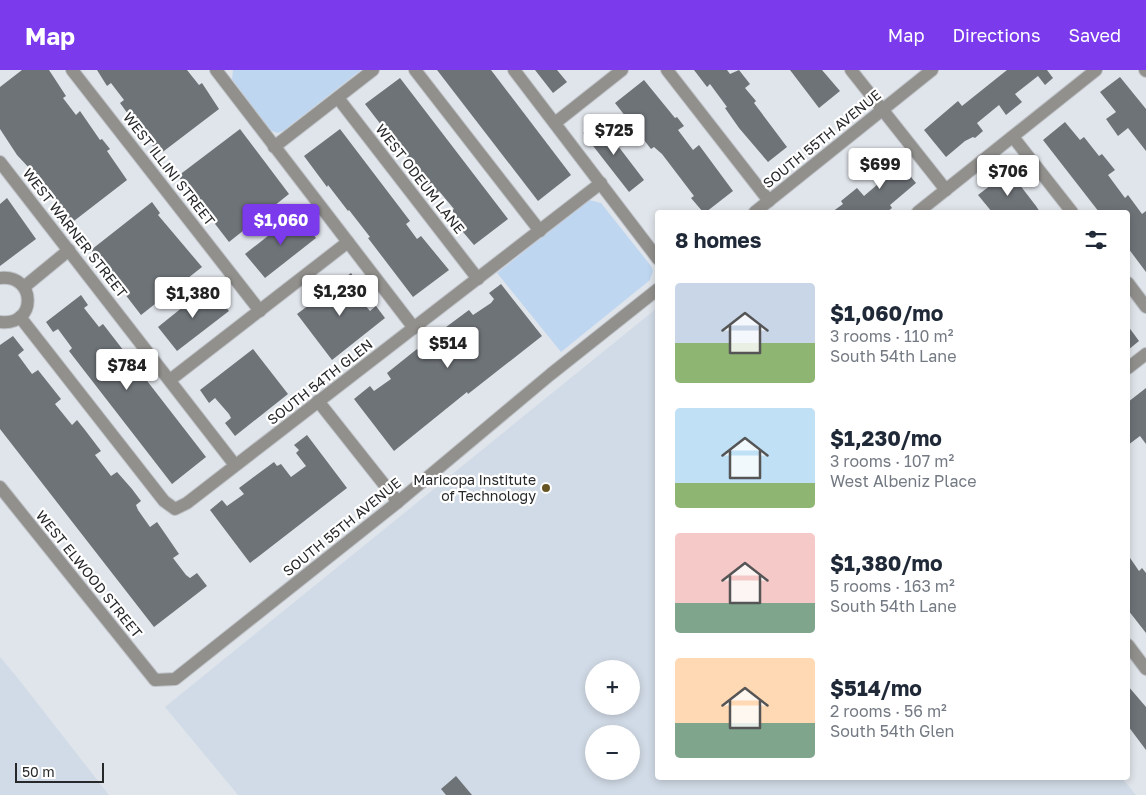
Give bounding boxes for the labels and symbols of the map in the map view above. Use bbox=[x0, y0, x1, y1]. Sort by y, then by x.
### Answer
street label: SOUTH 55TH AVENUE bbox=[759, 86, 884, 191]
street label: WEST ILLINI STREET bbox=[120, 109, 219, 229]
pin: $725 bbox=[584, 114, 644, 156]
street label: WEST ODEUM LANE bbox=[372, 121, 468, 237]
pin: $699 bbox=[850, 148, 910, 190]
pin: $706 bbox=[978, 154, 1038, 197]
street label: WEST WARNER STREET bbox=[20, 165, 131, 301]
pin: $1,060 bbox=[240, 204, 322, 246]
pin: $1,230 bbox=[299, 274, 381, 317]
pin: $1,380 bbox=[152, 276, 234, 319]
pin: $514 bbox=[418, 326, 478, 369]
street label: SOUTH 54TH GLEN bbox=[264, 335, 376, 428]
pin: $784 bbox=[97, 348, 157, 391]
place label: Maricopa Institute of Technology bbox=[413, 471, 536, 504]
street label: SOUTH 55TH AVENUE bbox=[279, 474, 404, 579]
marker: Maricopa Institute of Technology bbox=[540, 482, 552, 494]
street label: WEST ELWOOD STREET bbox=[33, 507, 146, 641]
scale bar bbox=[15, 760, 104, 783]

